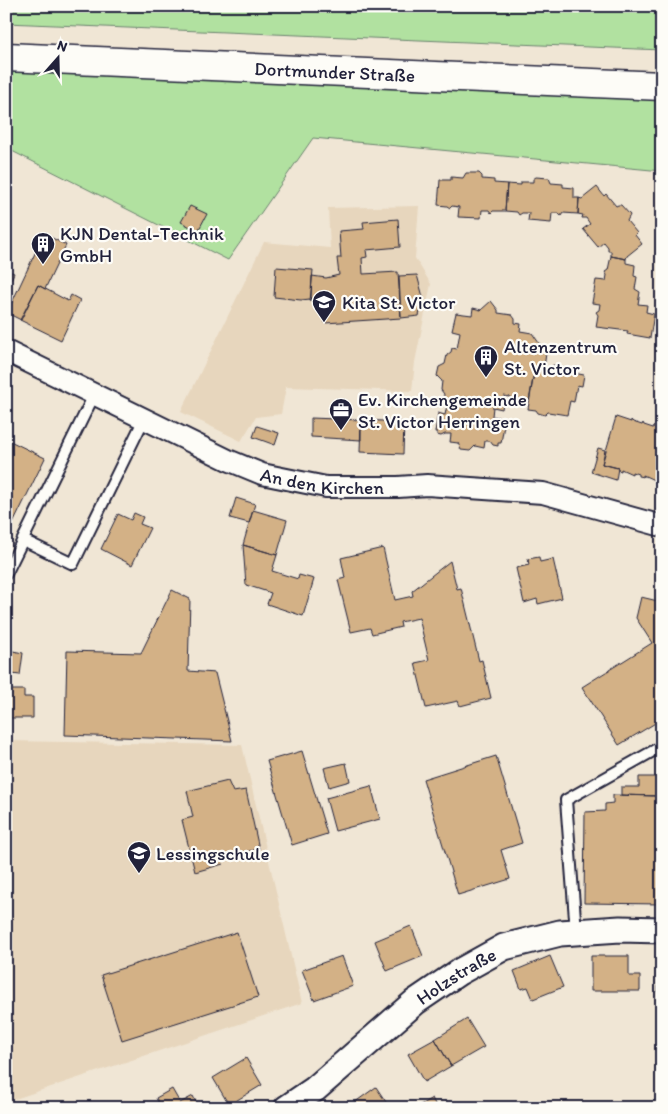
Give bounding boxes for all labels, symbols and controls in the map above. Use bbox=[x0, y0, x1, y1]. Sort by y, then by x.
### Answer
north arrow bbox=[32, 32, 82, 82]
text: N bbox=[55, 37, 70, 56]
street label: Dortmunder Straße bbox=[254, 57, 416, 87]
place label: KJN Dental-Technik GmbH bbox=[60, 222, 224, 267]
building icon: KJN Dental-Technik GmbH bbox=[30, 231, 56, 265]
school or university icon: Kita St. Victor bbox=[311, 289, 337, 323]
place label: Kita St. Victor bbox=[342, 291, 456, 314]
place label: Altenzentrum St. Victor bbox=[504, 335, 618, 380]
building icon: Altenzentrum St. Victor bbox=[473, 344, 499, 378]
place label: Ev. Kirchengemeinde St. Victor Herringen bbox=[358, 388, 527, 433]
office icon: Ev. Kirchengemeinde St. Victor Herringen bbox=[328, 397, 354, 431]
street label: An den Kirchen bbox=[258, 463, 384, 499]
school or university icon: Lessingschule bbox=[126, 840, 152, 874]
place label: Lessingschule bbox=[156, 842, 270, 865]
street label: Holzstraße bbox=[412, 943, 500, 1010]

